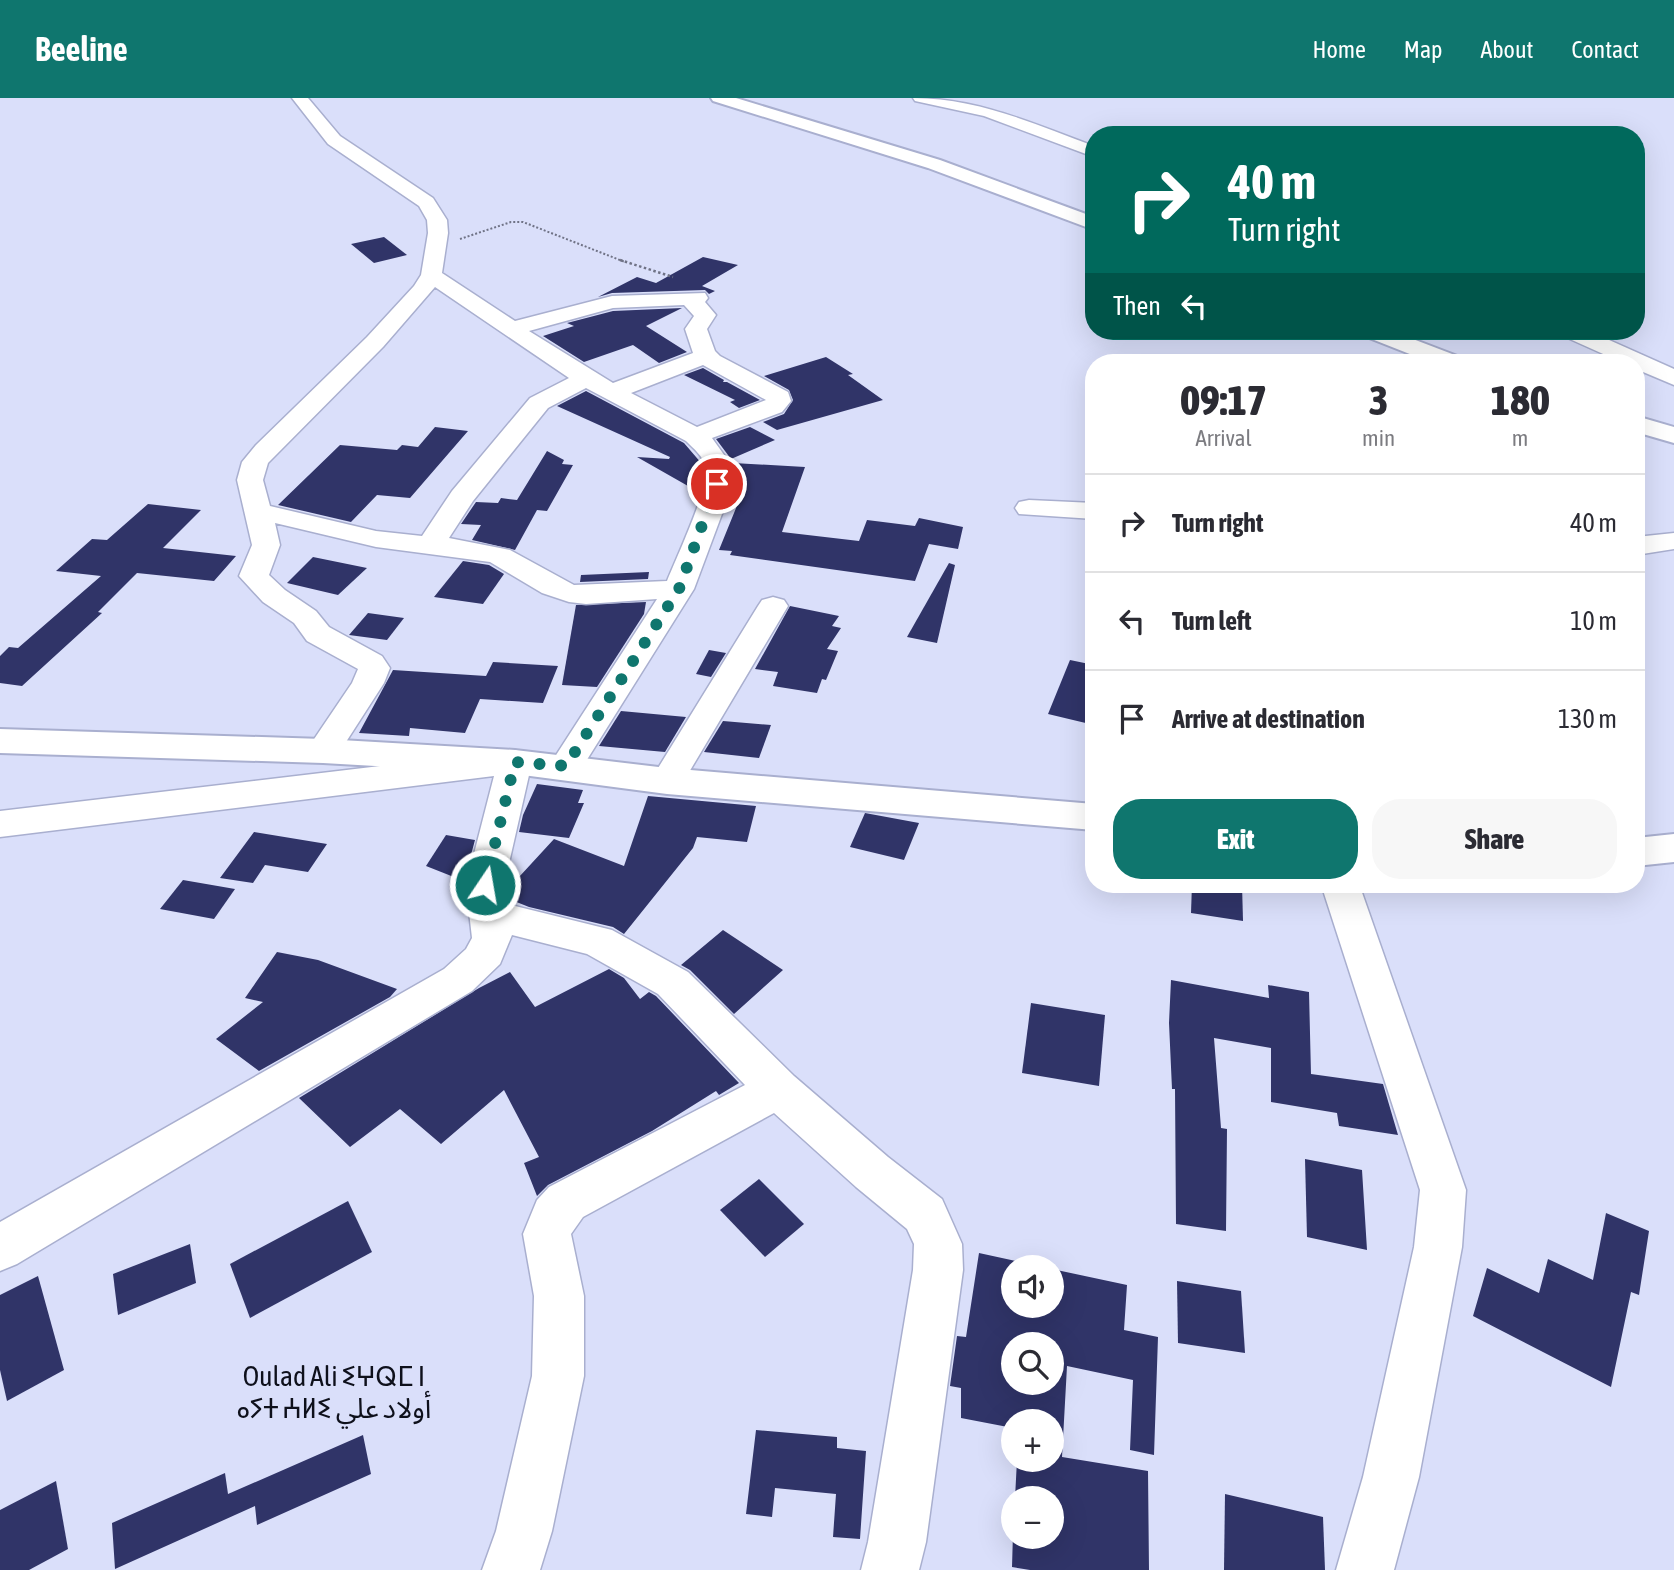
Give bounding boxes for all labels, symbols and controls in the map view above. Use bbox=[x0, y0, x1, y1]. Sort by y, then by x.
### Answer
text: Beeline bbox=[35, 30, 128, 68]
text: Home bbox=[1312, 36, 1366, 63]
text: Map bbox=[1404, 36, 1442, 63]
text: About bbox=[1480, 36, 1533, 63]
text: Contact bbox=[1571, 36, 1639, 63]
text: 40 m bbox=[1228, 153, 1316, 209]
icon: right bbox=[1113, 154, 1204, 245]
text: Turn right bbox=[1228, 211, 1341, 248]
icon: left bbox=[1175, 287, 1213, 325]
text: Then bbox=[1113, 291, 1161, 321]
text: 09:17 bbox=[1180, 376, 1267, 424]
text: 3 bbox=[1369, 376, 1388, 424]
text: 180 bbox=[1490, 376, 1550, 424]
text: Arrival bbox=[1195, 425, 1252, 451]
text: min bbox=[1362, 425, 1395, 451]
text: m bbox=[1512, 425, 1528, 451]
pin bbox=[687, 454, 747, 514]
icon: arrive bbox=[698, 465, 736, 503]
icon: right bbox=[1113, 504, 1151, 542]
text: Turn right bbox=[1172, 508, 1263, 538]
text: 40 m bbox=[1570, 508, 1617, 538]
icon: left bbox=[1113, 602, 1151, 640]
text: Turn left bbox=[1172, 606, 1252, 636]
text: 10 m bbox=[1570, 606, 1617, 636]
icon: arrive bbox=[1113, 700, 1151, 738]
text: Arrive at destination bbox=[1172, 704, 1365, 734]
text: 130 m bbox=[1558, 704, 1617, 734]
button: Exit bbox=[1113, 799, 1358, 879]
button: Share bbox=[1372, 799, 1617, 879]
position arrow bbox=[448, 848, 522, 922]
map controls bbox=[1001, 1255, 1064, 1549]
button: sound bbox=[1001, 1255, 1064, 1318]
button: search bbox=[1001, 1332, 1064, 1395]
district label: Oulad Ali ⵉⵖⵕⵎ ⵏ ⴰⵢⵜ ⵄⵍⵉ أولاد علي bbox=[237, 1360, 431, 1429]
button: + bbox=[1001, 1409, 1064, 1472]
button: − bbox=[1001, 1486, 1064, 1549]

